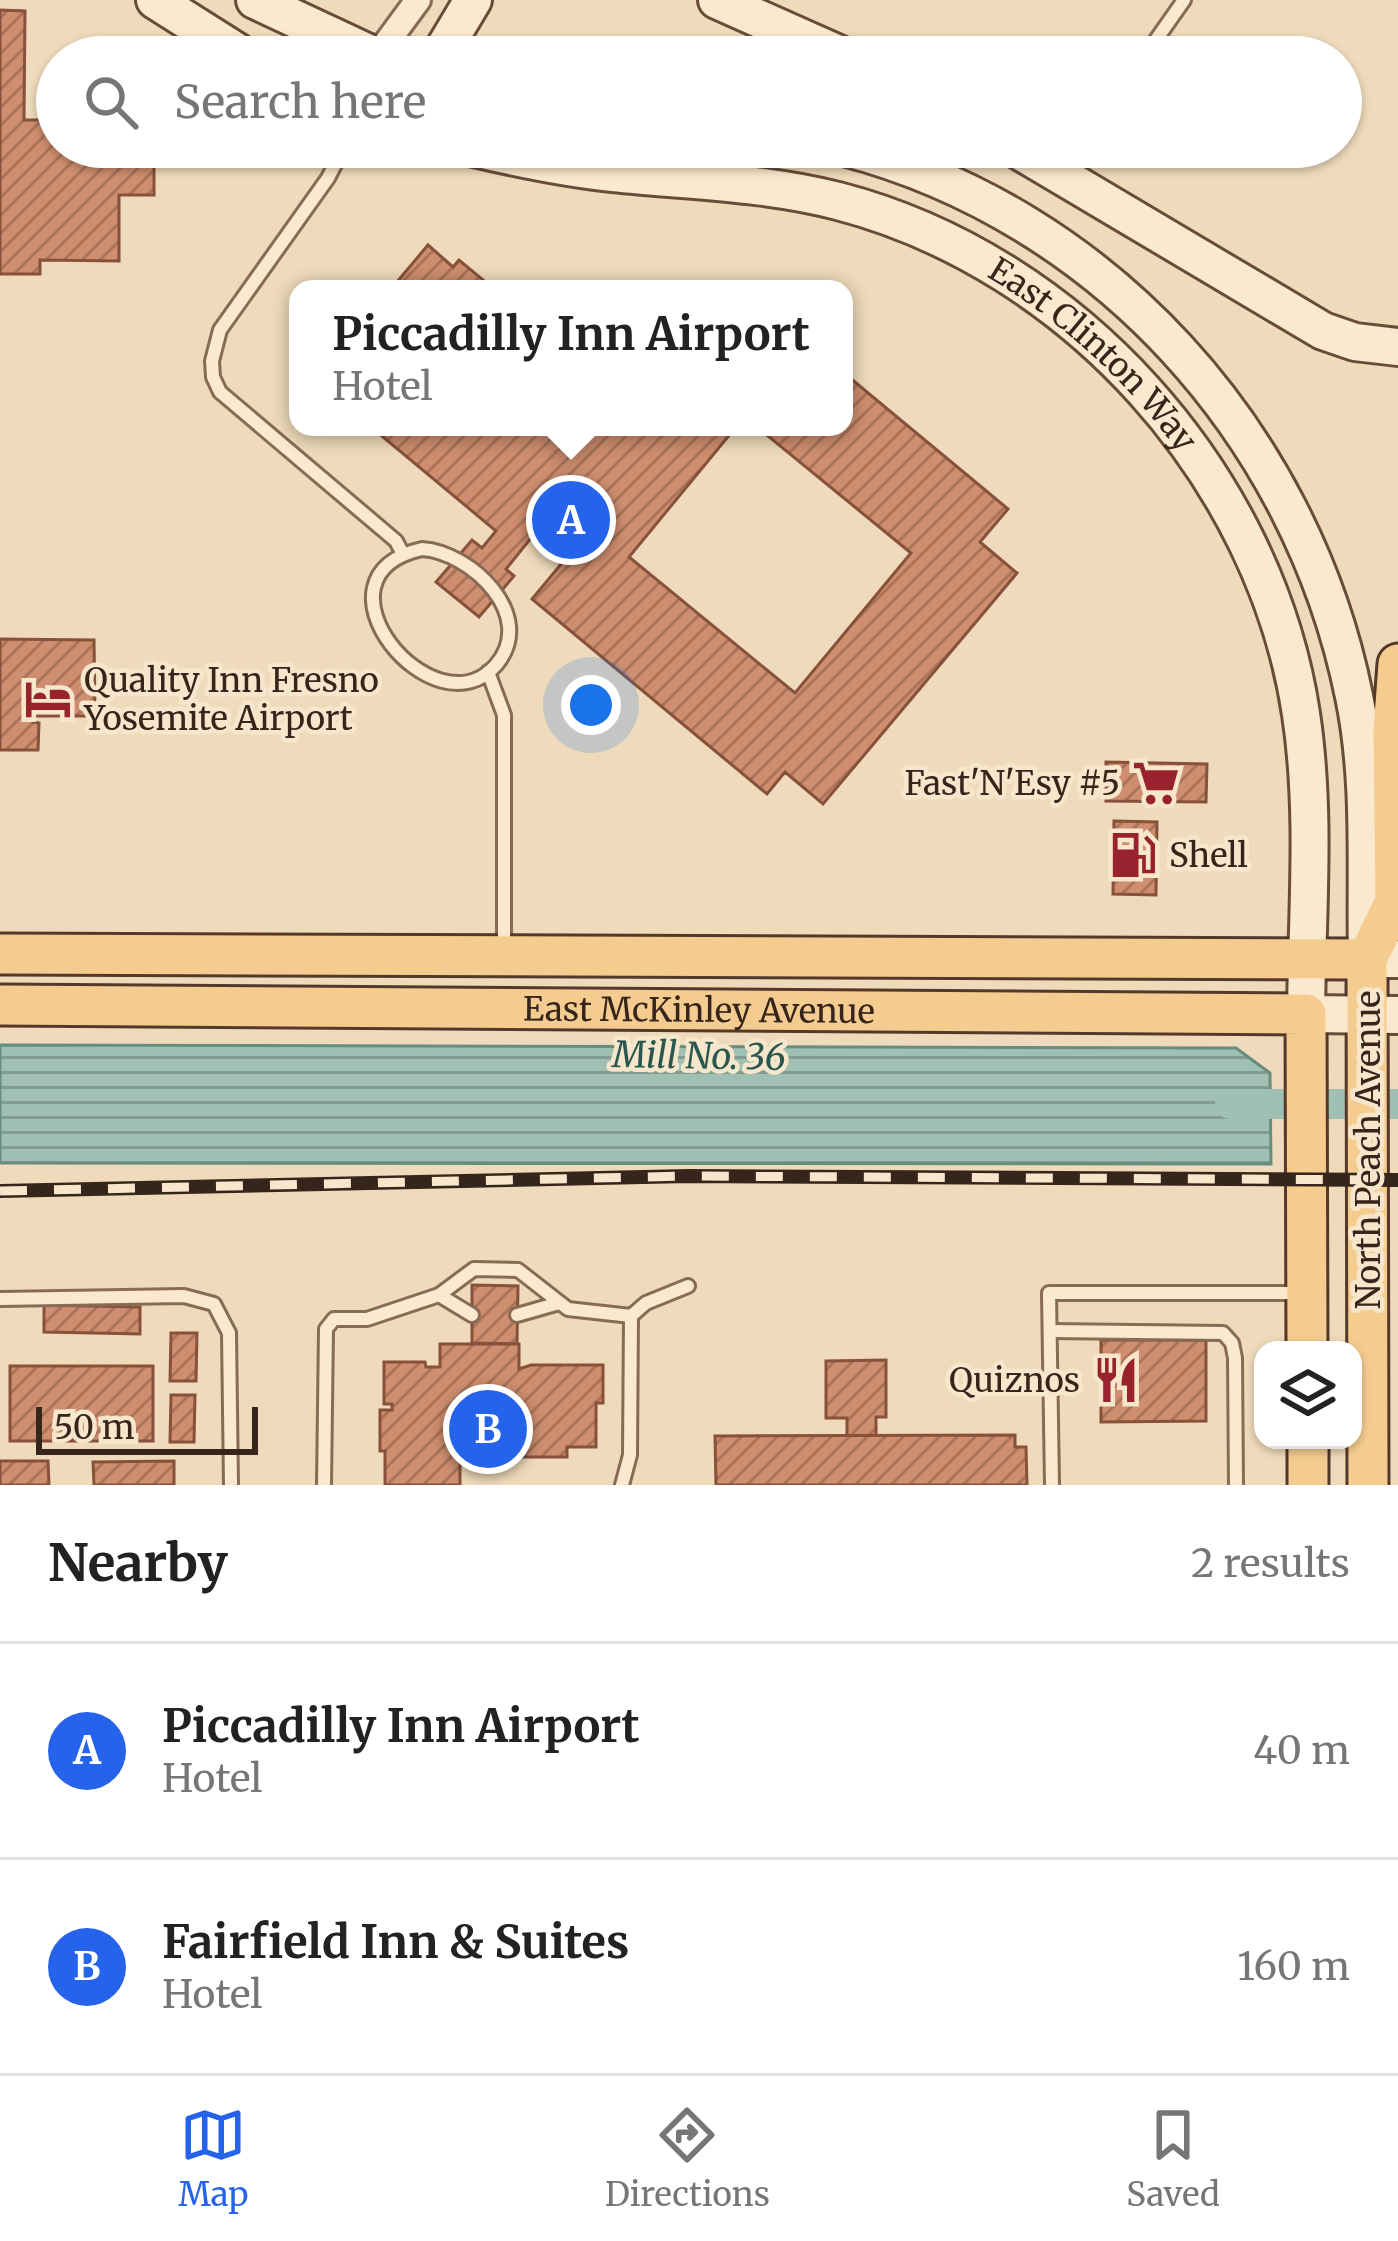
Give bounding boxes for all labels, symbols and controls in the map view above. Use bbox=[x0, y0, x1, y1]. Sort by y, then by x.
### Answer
search box bbox=[36, 36, 1362, 168]
icon: search bbox=[78, 69, 144, 135]
text: Search here bbox=[174, 74, 426, 130]
street label: East Clinton Way bbox=[981, 248, 1206, 460]
popup bbox=[289, 280, 853, 436]
text: Piccadilly Inn Airport bbox=[332, 306, 810, 362]
text: Hotel bbox=[332, 362, 433, 411]
pin: A bbox=[532, 475, 610, 565]
place label: Quality Inn Fresno Yosemite Airport bbox=[83, 660, 379, 739]
hotel icon: Quality Inn Fresno Yosemite Airport bbox=[23, 674, 73, 724]
your location bbox=[561, 675, 621, 735]
supermarket icon: Fast'N'Esy #5 bbox=[1131, 758, 1181, 808]
place label: Fast'N'Esy #5 bbox=[904, 763, 1120, 804]
fuel station icon: Shell bbox=[1108, 830, 1158, 880]
place label: Shell bbox=[1169, 835, 1248, 876]
street label: East McKinley Avenue bbox=[523, 988, 875, 1032]
street label: North Peach Avenue bbox=[1348, 991, 1389, 1309]
water label: Mill No. 36 bbox=[610, 1032, 786, 1080]
map controls bbox=[1254, 1341, 1362, 1449]
button: layers bbox=[1254, 1341, 1362, 1449]
restaurant icon: Quiznos bbox=[1091, 1355, 1141, 1405]
place label: Quiznos bbox=[949, 1360, 1080, 1401]
pin: B bbox=[449, 1384, 527, 1474]
scale bar bbox=[36, 1401, 258, 1454]
text: 50 m bbox=[54, 1407, 135, 1448]
text: Nearby bbox=[48, 1531, 228, 1595]
text: 2 results bbox=[1191, 1539, 1350, 1588]
text: Piccadilly Inn Airport bbox=[162, 1698, 640, 1754]
text: A bbox=[73, 1726, 101, 1775]
text: 40 m bbox=[1253, 1726, 1350, 1775]
text: Hotel bbox=[162, 1754, 262, 1803]
text: Fairfield Inn & Suites bbox=[162, 1914, 629, 1970]
text: B bbox=[73, 1942, 101, 1991]
text: 160 m bbox=[1237, 1942, 1350, 1991]
text: Hotel bbox=[162, 1970, 262, 2019]
tab: Map bbox=[178, 2102, 249, 2215]
tab: Directions bbox=[605, 2102, 770, 2215]
tab: Saved bbox=[1126, 2102, 1220, 2215]

